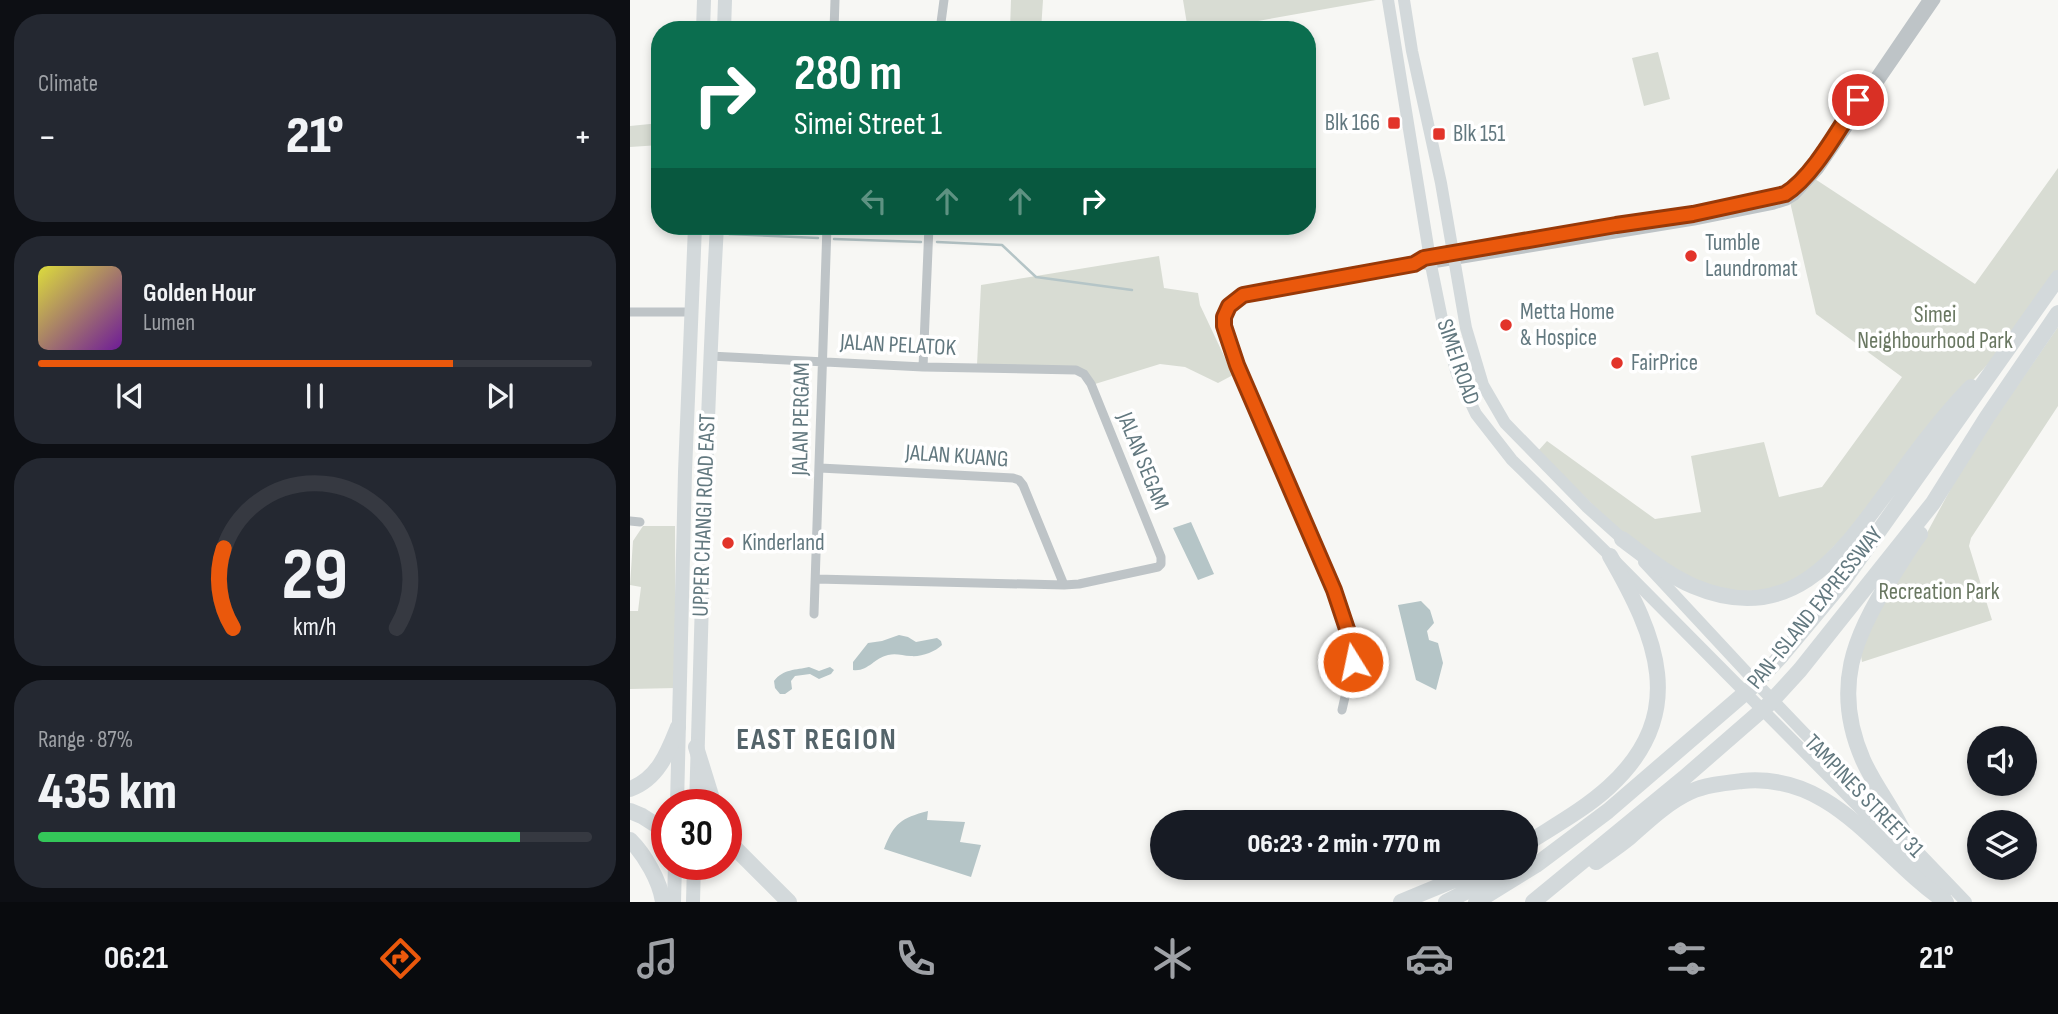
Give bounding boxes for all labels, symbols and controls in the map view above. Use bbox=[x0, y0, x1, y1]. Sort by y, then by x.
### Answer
text: 280 m bbox=[794, 45, 902, 104]
icon: right bbox=[679, 49, 770, 140]
text: Climate bbox=[38, 70, 98, 98]
pin bbox=[1828, 70, 1888, 130]
icon: arrive bbox=[1839, 81, 1877, 119]
text: 21° bbox=[286, 105, 344, 168]
text: Simei Street 1 bbox=[794, 105, 942, 144]
place label: Blk 166 bbox=[1325, 109, 1380, 137]
text: − bbox=[38, 115, 57, 160]
text: + bbox=[573, 115, 592, 160]
marker: Blk 166 bbox=[1386, 115, 1402, 131]
place label: Blk 151 bbox=[1453, 120, 1505, 148]
marker: Blk 151 bbox=[1431, 126, 1447, 142]
icon: left bbox=[855, 182, 893, 220]
icon: ahead bbox=[928, 182, 966, 220]
icon: ahead bbox=[1001, 182, 1039, 220]
icon: right bbox=[1074, 182, 1112, 220]
place label: Tumble Laundromat bbox=[1705, 229, 1798, 283]
marker: Tumble Laundromat bbox=[1683, 248, 1699, 264]
text: Golden Hour bbox=[143, 278, 256, 309]
place label: Metta Home & Hospice bbox=[1520, 298, 1614, 352]
park label: Simei Neighbourhood Park bbox=[1857, 301, 2013, 355]
text: Lumen bbox=[143, 309, 195, 337]
street label: SIMEI ROAD bbox=[1430, 315, 1486, 409]
marker: Metta Home & Hospice bbox=[1498, 317, 1514, 333]
street label: JALAN PELATOK bbox=[838, 328, 957, 362]
place label: FairPrice bbox=[1631, 349, 1698, 377]
marker: FairPrice bbox=[1609, 355, 1625, 371]
street label: JALAN PERGAM bbox=[786, 362, 816, 477]
icon: previous bbox=[111, 377, 149, 415]
icon: pause bbox=[296, 377, 334, 415]
icon: next bbox=[481, 377, 519, 415]
street label: JALAN SEGAM bbox=[1110, 407, 1175, 514]
street label: UPPER CHANGI ROAD EAST bbox=[686, 413, 722, 617]
street label: JALAN KUANG bbox=[904, 438, 1009, 474]
street label: PAN-ISLAND EXPRESSWAY bbox=[1741, 521, 1889, 695]
place label: Kinderland bbox=[742, 529, 825, 557]
text: 29 bbox=[282, 532, 348, 620]
marker: Kinderland bbox=[720, 535, 736, 551]
park label: Recreation Park bbox=[1879, 578, 2000, 606]
text: km/h bbox=[293, 612, 337, 643]
position arrow bbox=[1316, 625, 1390, 699]
district label: EAST REGION bbox=[736, 722, 898, 758]
text: Range · 87% bbox=[38, 726, 133, 754]
map controls bbox=[1967, 726, 2037, 880]
button: sound bbox=[1967, 726, 2037, 796]
street label: TAMPINES STREET 31 bbox=[1798, 729, 1930, 863]
text: 435 km bbox=[38, 761, 177, 824]
speed limit sign: 30 bbox=[651, 789, 742, 880]
button: layers bbox=[1967, 810, 2037, 880]
text: 06:23 · 2 min · 770 m bbox=[1248, 829, 1440, 860]
icon: directions bbox=[376, 934, 425, 983]
icon: music bbox=[633, 934, 682, 983]
icon: phone bbox=[891, 934, 940, 983]
icon: climate bbox=[1148, 934, 1197, 983]
icon: car bbox=[1405, 934, 1454, 983]
icon: filters bbox=[1662, 934, 1711, 983]
text: 06:21 bbox=[104, 939, 168, 978]
text: 21° bbox=[1919, 939, 1954, 978]

